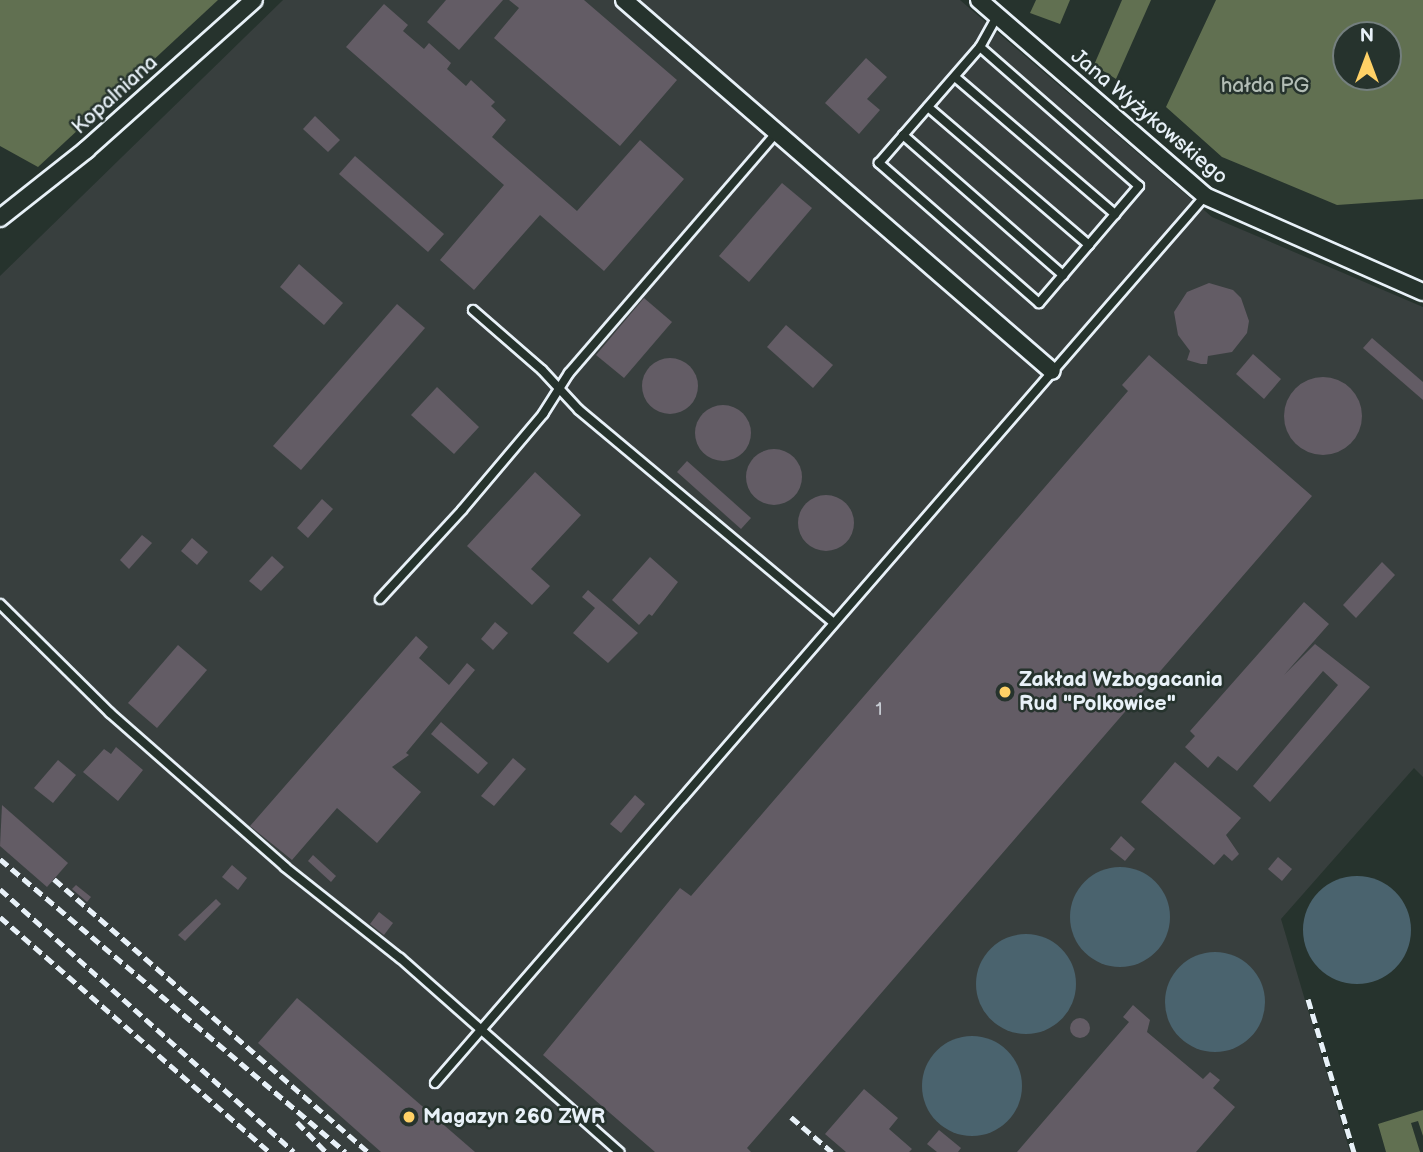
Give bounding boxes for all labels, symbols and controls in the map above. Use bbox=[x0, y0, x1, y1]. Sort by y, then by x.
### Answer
north arrow bbox=[1332, 21, 1402, 91]
text: N bbox=[1360, 25, 1374, 48]
street label: Jana Wyżykowskiego bbox=[1065, 44, 1233, 190]
street label: Kopalniana bbox=[67, 50, 163, 140]
park label: hałda PG bbox=[1221, 73, 1309, 99]
place label: Zakład Wzbogacania Rud "Polkowice" bbox=[1019, 667, 1223, 717]
marker: Zakład Wzbogacania Rud "Polkowice" bbox=[997, 684, 1013, 700]
house number: 1 bbox=[876, 699, 882, 721]
place label: Magazyn 260 ZWR bbox=[423, 1104, 605, 1130]
marker: Magazyn 260 ZWR bbox=[401, 1109, 417, 1125]

